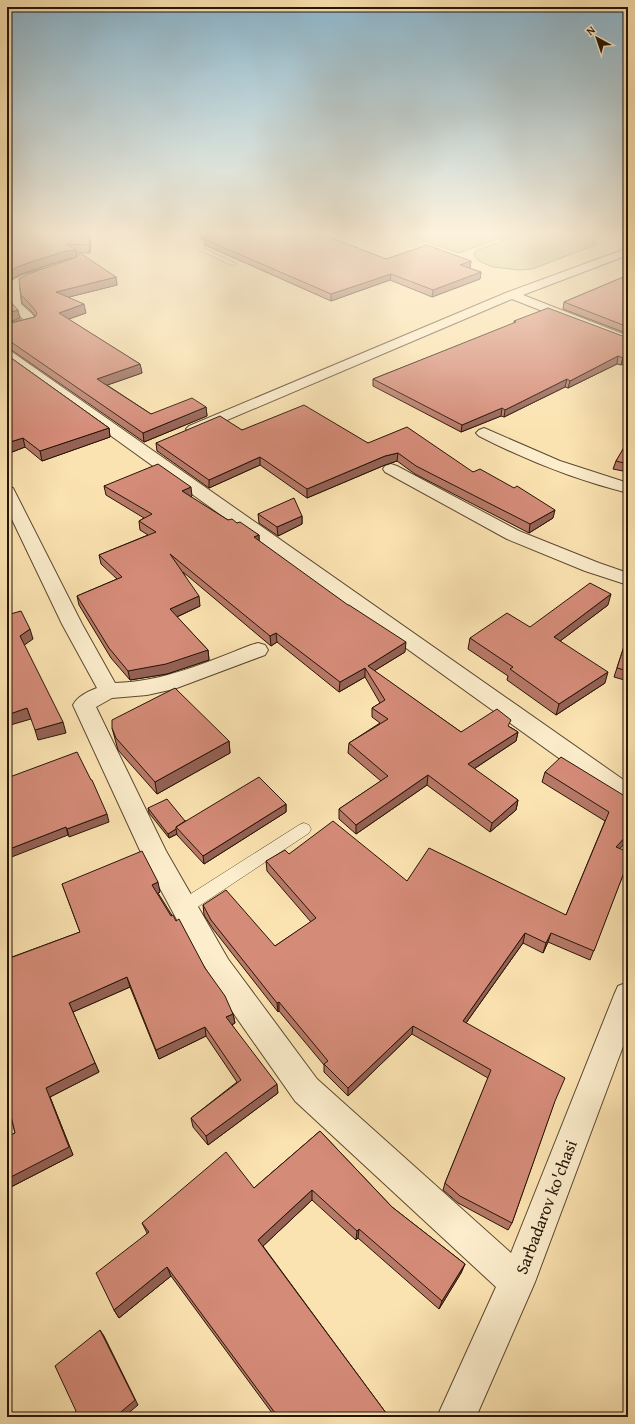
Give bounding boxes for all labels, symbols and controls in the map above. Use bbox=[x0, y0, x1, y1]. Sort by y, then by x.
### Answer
north arrow bbox=[577, 18, 617, 58]
text: N bbox=[583, 21, 599, 39]
street label: Sarbadarov ko'chasi bbox=[508, 1136, 583, 1278]

